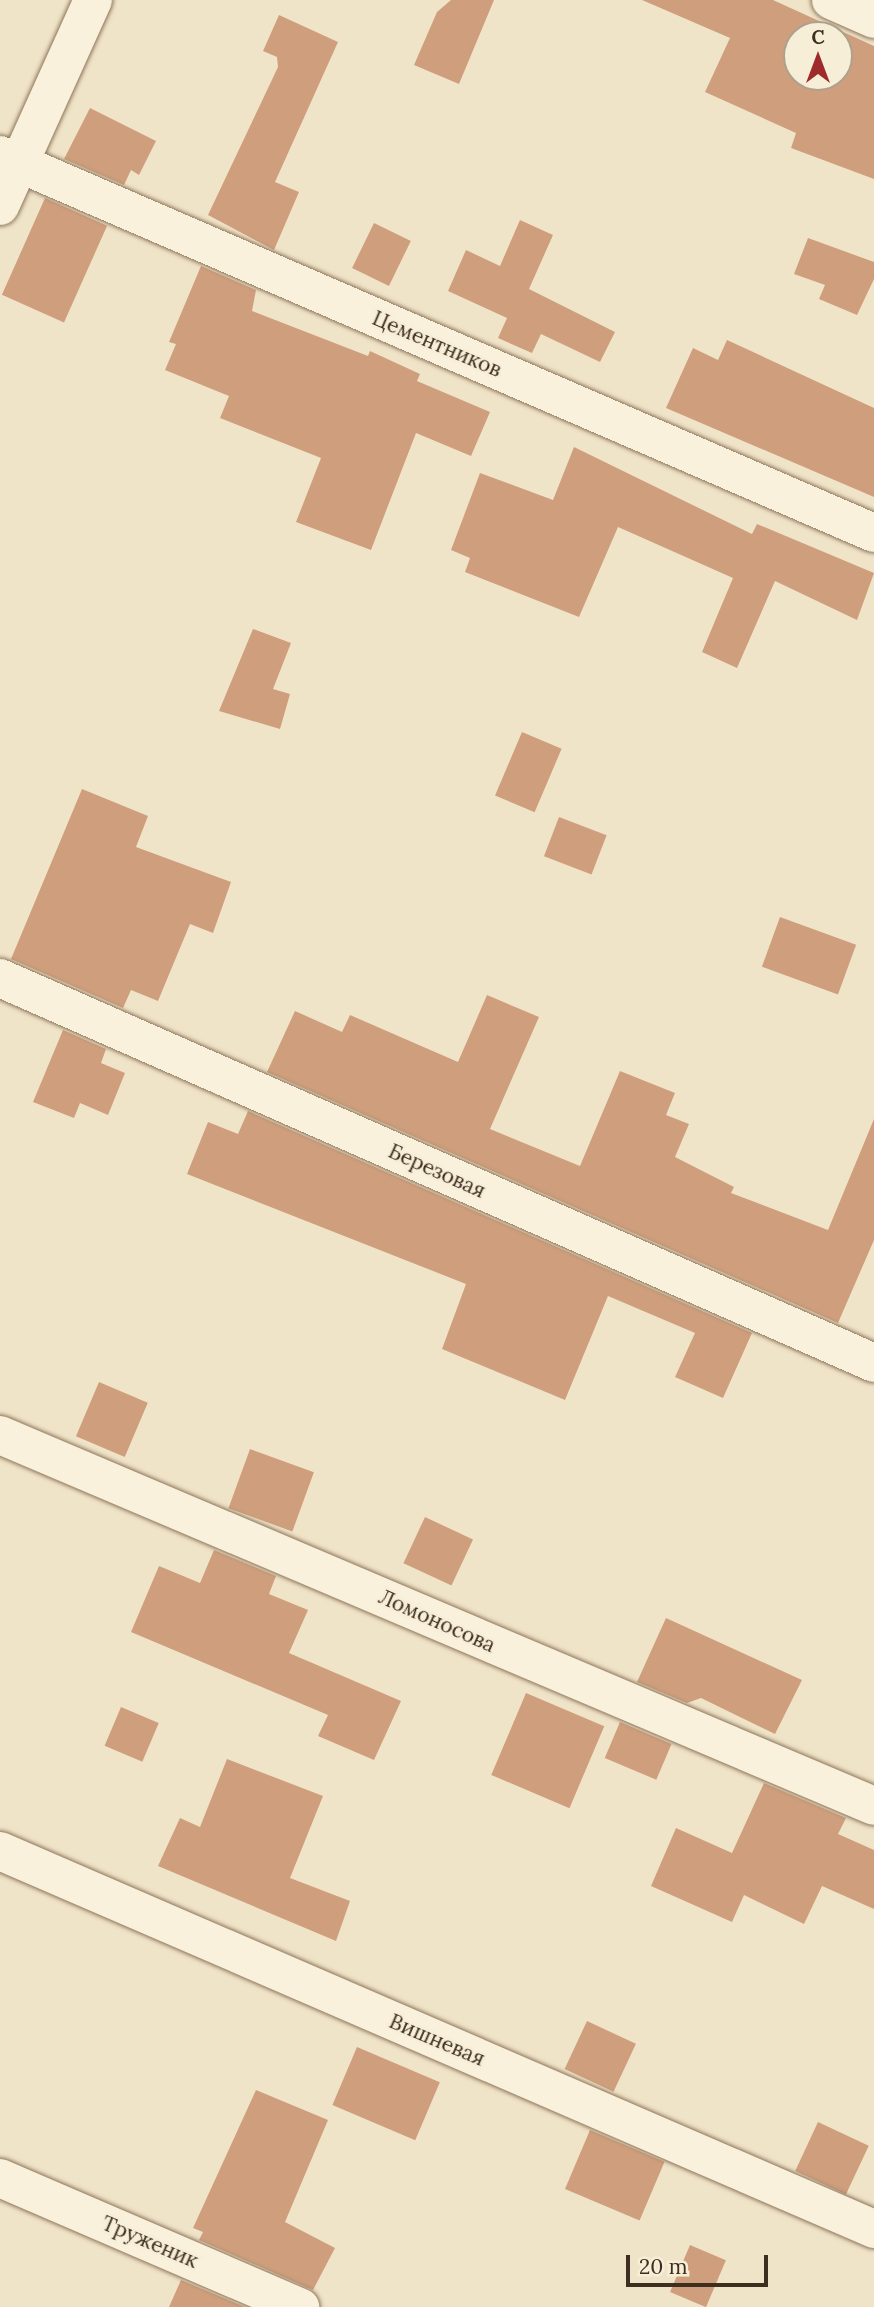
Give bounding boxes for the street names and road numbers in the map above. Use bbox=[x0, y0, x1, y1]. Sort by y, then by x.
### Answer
street label: Цементников bbox=[369, 305, 505, 383]
street label: Березовая bbox=[385, 1138, 489, 1204]
street label: Ломоносова bbox=[375, 1584, 499, 1658]
street label: Вишневая bbox=[385, 2009, 489, 2071]
street label: Труженик bbox=[98, 2210, 202, 2274]

